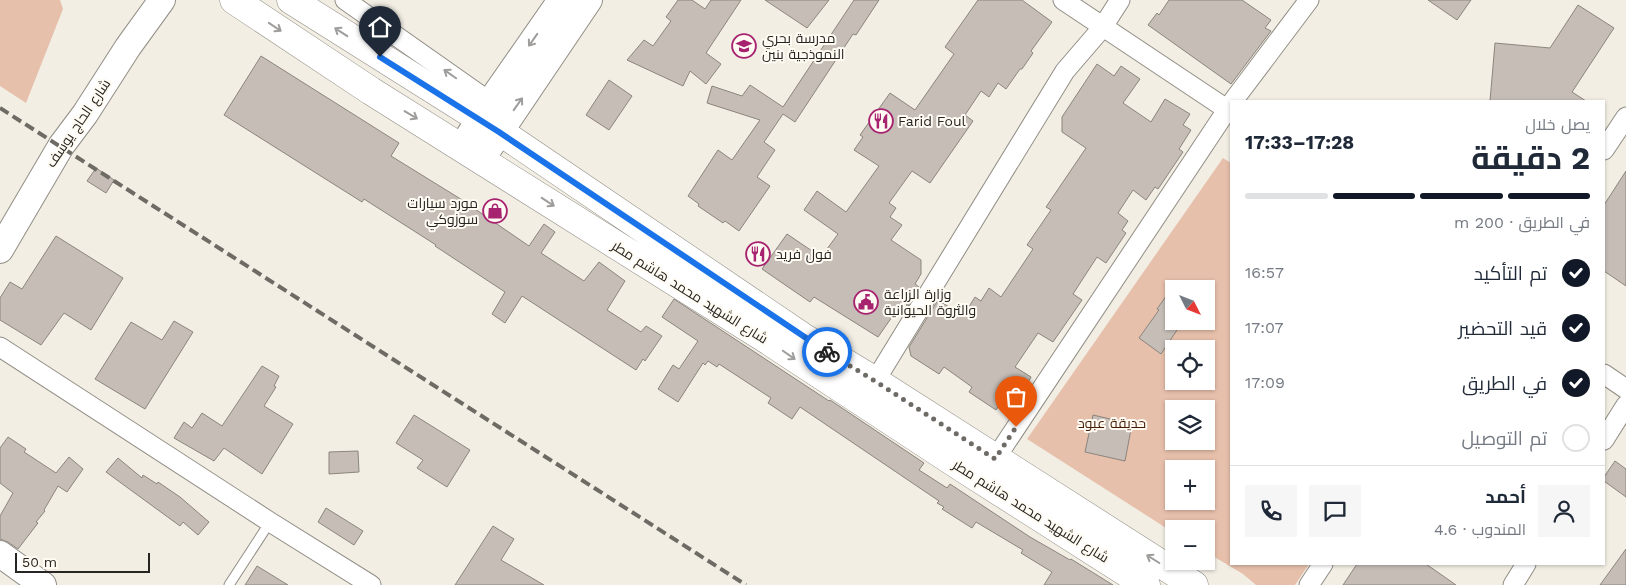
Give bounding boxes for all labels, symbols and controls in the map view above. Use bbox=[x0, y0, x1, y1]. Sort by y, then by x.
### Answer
pin bbox=[359, 6, 401, 57]
icon: home bbox=[366, 13, 394, 41]
one-way arrow bbox=[267, 22, 281, 32]
one-way arrow bbox=[334, 27, 348, 37]
place label: مدرسة بحري النموذجية بنين bbox=[762, 30, 845, 62]
one-way arrow bbox=[528, 33, 538, 47]
school or university icon: مدرسة بحري النموذجية بنين bbox=[731, 33, 757, 59]
one-way arrow bbox=[444, 69, 458, 79]
street label: شارع الحاج يوسف bbox=[43, 76, 114, 171]
one-way arrow bbox=[512, 97, 523, 111]
restaurant icon: Farid Foul bbox=[868, 108, 894, 134]
one-way arrow bbox=[403, 111, 417, 121]
place label: Farid Foul bbox=[898, 113, 967, 129]
text: يصل خلال bbox=[1525, 115, 1590, 134]
text: 17:28–17:33 bbox=[1245, 131, 1354, 154]
text: 2 دقيقة bbox=[1471, 139, 1590, 177]
place label: مورد سيارات سوزوكي bbox=[407, 195, 478, 231]
one-way arrow bbox=[541, 197, 555, 208]
shop icon: مورد سيارات سوزوكي bbox=[482, 198, 508, 224]
text: في الطريق · 200 m bbox=[1454, 213, 1590, 232]
street label: شارع الشهيد محمد هاشم مطر bbox=[607, 237, 771, 348]
restaurant icon: فول فريد bbox=[745, 241, 771, 267]
place label: فول فريد bbox=[776, 246, 832, 263]
icon: check bbox=[1562, 259, 1590, 287]
text: تم التأكيد bbox=[1474, 262, 1547, 285]
text: 16:57 bbox=[1245, 263, 1284, 282]
north arrow bbox=[1165, 280, 1215, 330]
map controls bbox=[1165, 280, 1215, 570]
place label: وزارة الزراعة والثروة الحيوانية bbox=[884, 286, 976, 318]
public building icon: وزارة الزراعة والثروة الحيوانية bbox=[853, 289, 879, 315]
icon: check bbox=[1562, 314, 1590, 342]
text: قيد التحضير bbox=[1458, 317, 1547, 340]
text: 17:07 bbox=[1245, 318, 1284, 337]
courier bbox=[802, 327, 852, 377]
icon: bike bbox=[813, 338, 841, 366]
button: locate bbox=[1165, 340, 1215, 390]
one-way arrow bbox=[781, 350, 795, 360]
icon: check bbox=[1562, 369, 1590, 397]
text: في الطريق bbox=[1462, 372, 1547, 395]
text: 17:09 bbox=[1245, 373, 1285, 392]
pin bbox=[995, 376, 1037, 427]
icon: bag bbox=[1002, 383, 1030, 411]
button: layers bbox=[1165, 400, 1215, 450]
park label: حديقة عبود bbox=[1078, 415, 1146, 431]
text: تم التوصيل bbox=[1462, 427, 1547, 450]
street label: شارع الشهيد محمد هاشم مطر bbox=[948, 456, 1112, 567]
button: + bbox=[1165, 460, 1215, 510]
button: phone bbox=[1245, 485, 1297, 537]
button: chat bbox=[1309, 485, 1361, 537]
text: أحمد bbox=[1485, 485, 1526, 508]
button: person bbox=[1538, 485, 1590, 537]
button: − bbox=[1165, 520, 1215, 570]
text: المندوب · 4.6 bbox=[1434, 520, 1526, 539]
scale bar bbox=[15, 550, 150, 573]
text: 50 m bbox=[22, 554, 57, 570]
one-way arrow bbox=[1146, 554, 1160, 564]

